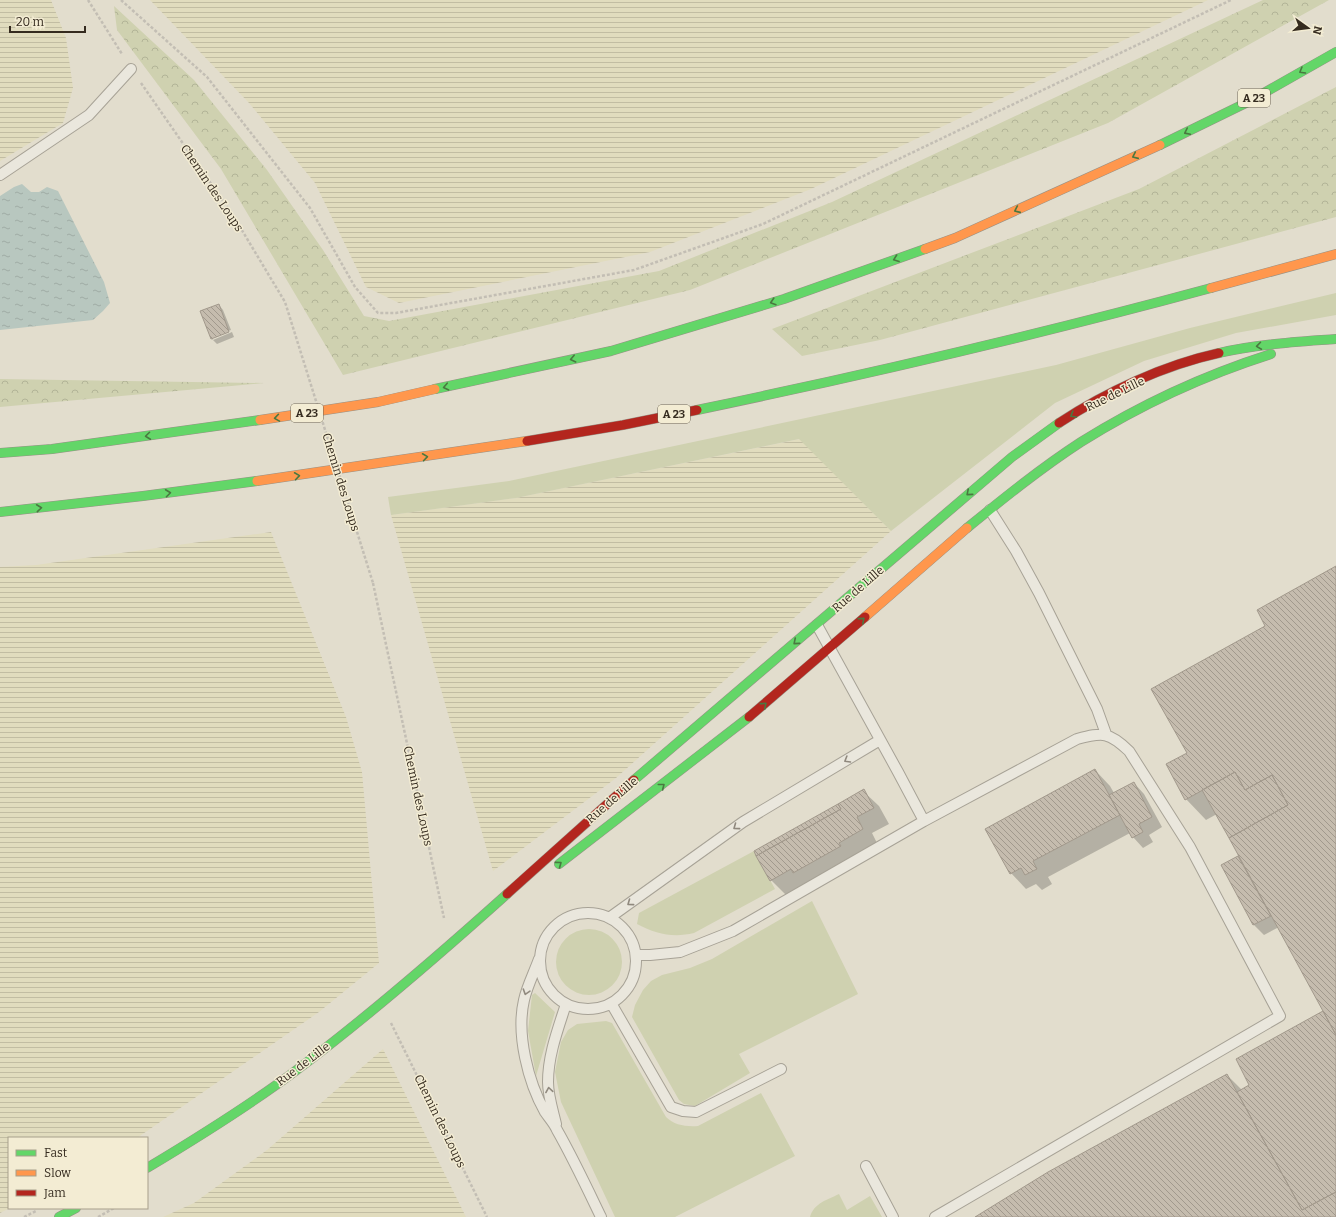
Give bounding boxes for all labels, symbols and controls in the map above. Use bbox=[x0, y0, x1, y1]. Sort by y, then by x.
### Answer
scale bar bbox=[10, 8, 85, 34]
north arrow bbox=[1288, 8, 1328, 48]
text: 20 m bbox=[16, 15, 45, 29]
text: N bbox=[1310, 25, 1325, 36]
one-way arrow bbox=[1299, 67, 1306, 74]
road number: A 23 bbox=[1238, 89, 1270, 107]
one-way arrow bbox=[1184, 127, 1191, 135]
street label: Chemin des Loups bbox=[178, 142, 246, 234]
one-way arrow bbox=[1132, 151, 1139, 159]
one-way arrow bbox=[1013, 205, 1021, 213]
one-way arrow bbox=[893, 254, 900, 262]
one-way arrow bbox=[770, 297, 777, 306]
one-way arrow bbox=[1256, 341, 1262, 350]
one-way arrow bbox=[570, 355, 576, 363]
street label: Rue de Lille bbox=[1083, 374, 1147, 414]
one-way arrow bbox=[443, 383, 449, 391]
road number: A 23 bbox=[291, 404, 323, 422]
road number: A 23 bbox=[658, 405, 690, 423]
one-way arrow bbox=[1070, 410, 1077, 418]
one-way arrow bbox=[274, 413, 280, 422]
one-way arrow bbox=[145, 431, 151, 440]
street label: Chemin des Loups bbox=[319, 431, 363, 533]
one-way arrow bbox=[422, 453, 428, 462]
one-way arrow bbox=[294, 472, 300, 481]
one-way arrow bbox=[165, 489, 171, 498]
one-way arrow bbox=[966, 489, 974, 496]
one-way arrow bbox=[36, 503, 42, 512]
street label: Rue de Lille bbox=[829, 563, 887, 615]
one-way arrow bbox=[858, 618, 865, 625]
one-way arrow bbox=[794, 637, 801, 644]
one-way arrow bbox=[759, 703, 767, 710]
street label: Chemin des Loups bbox=[401, 745, 436, 848]
one-way arrow bbox=[844, 755, 851, 762]
street label: Rue de Lille bbox=[583, 774, 641, 826]
one-way arrow bbox=[657, 783, 664, 790]
one-way arrow bbox=[733, 823, 740, 830]
one-way arrow bbox=[554, 862, 561, 869]
one-way arrow bbox=[628, 898, 635, 905]
one-way arrow bbox=[523, 989, 531, 996]
street label: Rue de Lille bbox=[273, 1039, 333, 1089]
street label: Chemin des Loups bbox=[411, 1072, 469, 1170]
one-way arrow bbox=[546, 1087, 554, 1093]
legend bbox=[8, 1137, 148, 1209]
text: Fast bbox=[44, 1146, 68, 1160]
text: Slow bbox=[44, 1166, 71, 1180]
text: Jam bbox=[43, 1186, 66, 1200]

